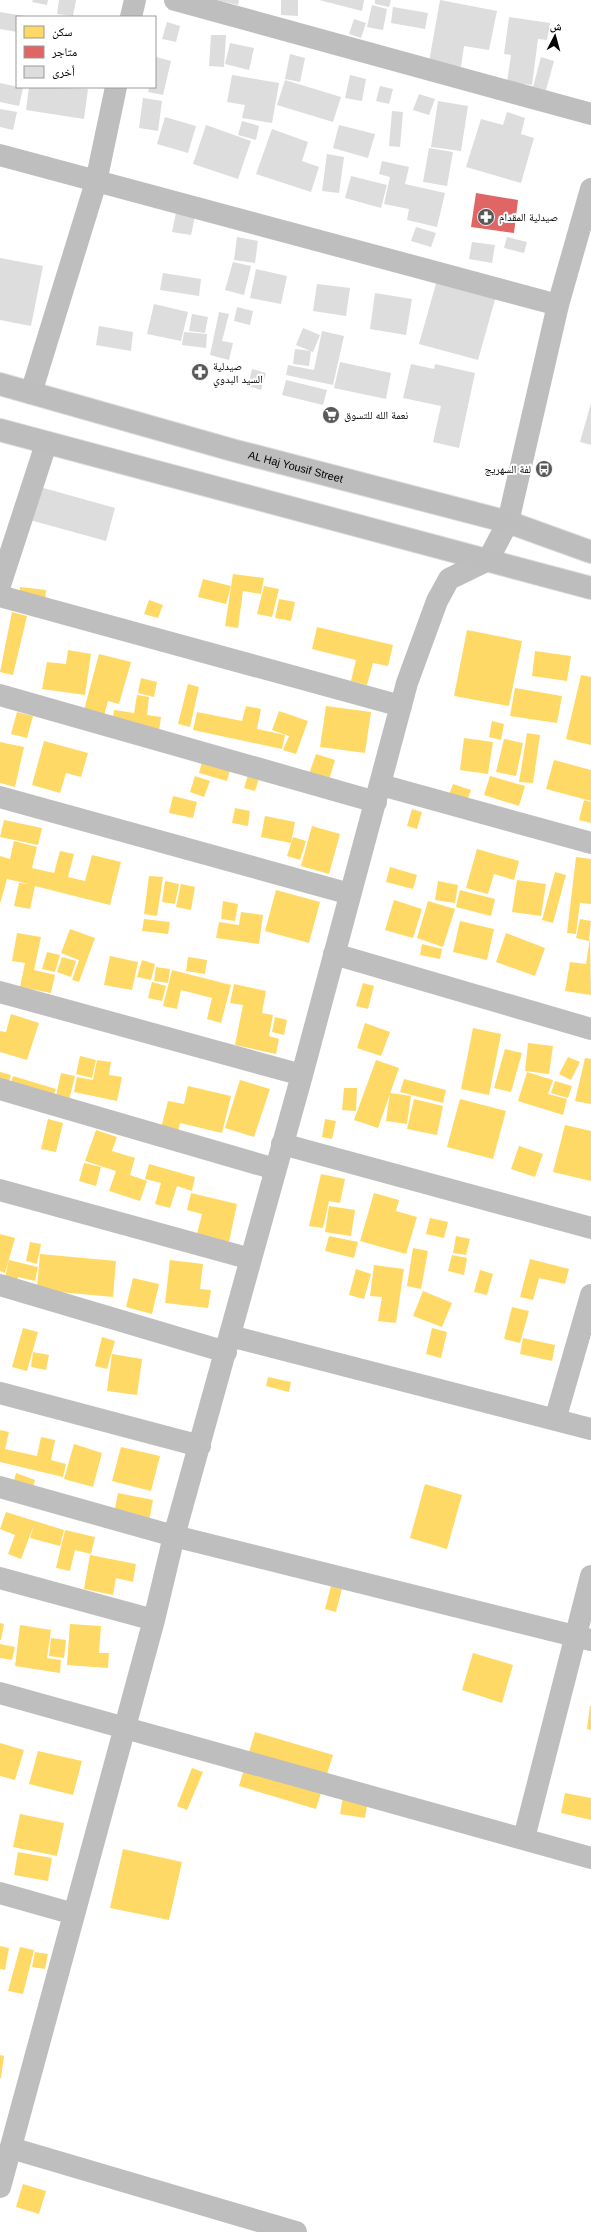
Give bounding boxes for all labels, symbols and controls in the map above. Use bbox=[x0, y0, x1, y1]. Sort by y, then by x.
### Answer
legend bbox=[16, 16, 156, 88]
north arrow bbox=[535, 16, 575, 56]
text: ش bbox=[549, 19, 563, 35]
text: سكن bbox=[52, 25, 73, 39]
text: متاجر bbox=[51, 45, 77, 59]
text: أخرى bbox=[52, 65, 75, 79]
pharmacy icon: صيدلية المقدام bbox=[476, 207, 496, 227]
place label: صيدلية المقدام bbox=[499, 211, 558, 224]
place label: صيدلية السيد البدوي bbox=[213, 360, 263, 388]
pharmacy icon: صيدلية السيد البدوي bbox=[190, 362, 210, 382]
supermarket icon: نعمة الله للتسوق bbox=[321, 405, 341, 425]
place label: نعمة الله للتسوق bbox=[344, 409, 408, 422]
street label: AL Haj Yousif Street bbox=[247, 448, 344, 485]
bus stop icon: لفة السهريج bbox=[534, 459, 554, 479]
place label: لفة السهريج bbox=[484, 463, 531, 476]

